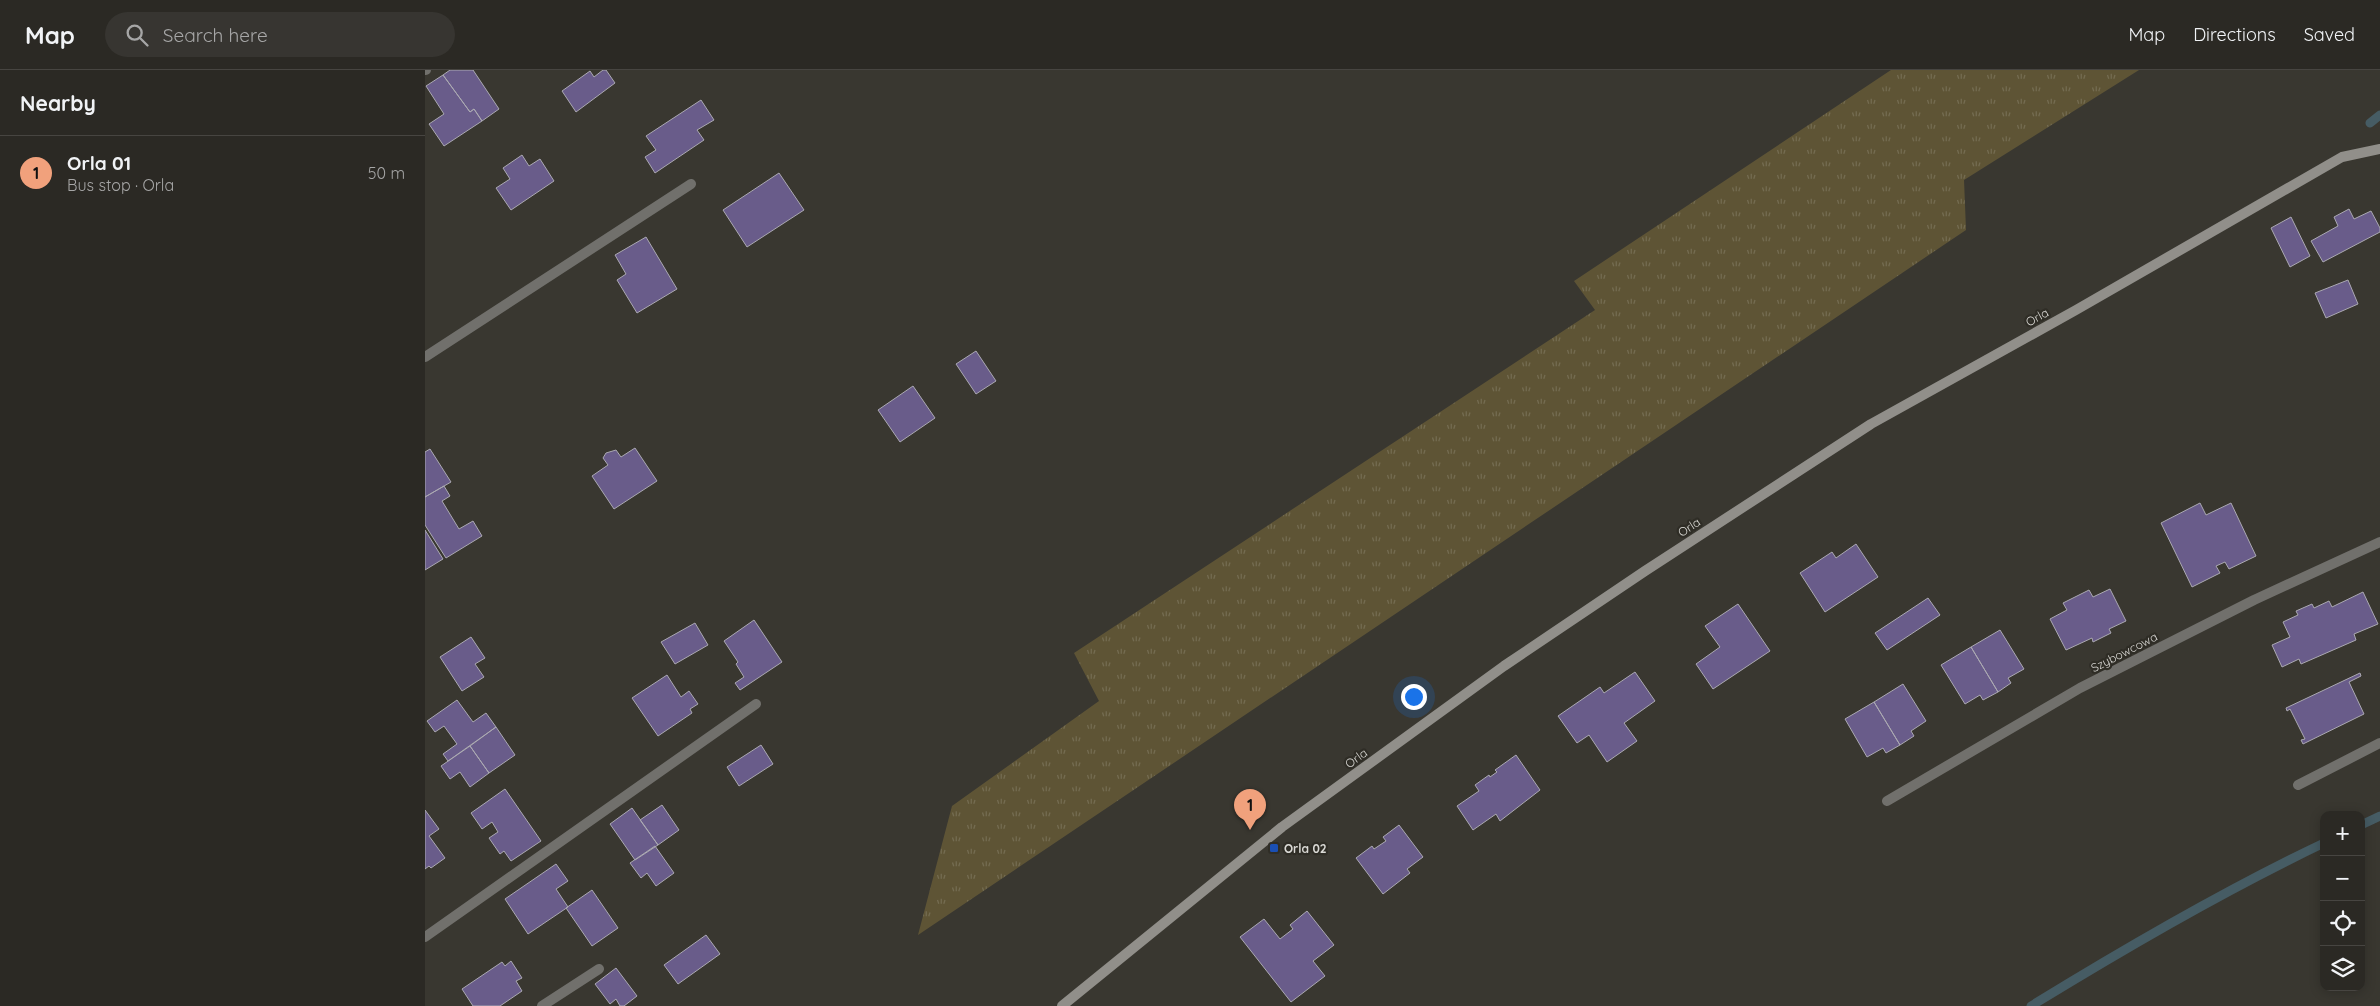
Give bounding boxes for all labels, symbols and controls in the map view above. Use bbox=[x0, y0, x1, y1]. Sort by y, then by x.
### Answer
search box bbox=[105, 12, 455, 57]
text: Map bbox=[25, 20, 75, 50]
icon: search bbox=[123, 21, 151, 49]
text: Search here bbox=[163, 23, 268, 47]
text: Map bbox=[2128, 23, 2165, 46]
text: Directions bbox=[2193, 23, 2276, 46]
text: Saved bbox=[2304, 23, 2355, 46]
text: Nearby bbox=[20, 90, 96, 116]
text: Orla 01 bbox=[67, 151, 131, 175]
text: 1 bbox=[33, 163, 39, 183]
text: 50 m bbox=[368, 163, 405, 183]
text: Bus stop · Orla bbox=[67, 175, 174, 195]
street label: Orla bbox=[2023, 305, 2051, 329]
street label: Orla bbox=[1675, 514, 1703, 540]
street label: Szybowcowa bbox=[2088, 629, 2160, 675]
your location bbox=[1401, 684, 1427, 710]
street label: Orla bbox=[1342, 745, 1370, 771]
pin: 1 bbox=[1234, 789, 1266, 830]
map controls bbox=[2320, 811, 2365, 991]
button: + bbox=[2320, 811, 2365, 856]
place label: Orla 02 bbox=[1284, 841, 1327, 856]
marker: Orla 02 bbox=[1268, 842, 1280, 854]
button: − bbox=[2320, 856, 2365, 901]
button: locate bbox=[2320, 901, 2365, 946]
button: layers bbox=[2320, 946, 2365, 991]

